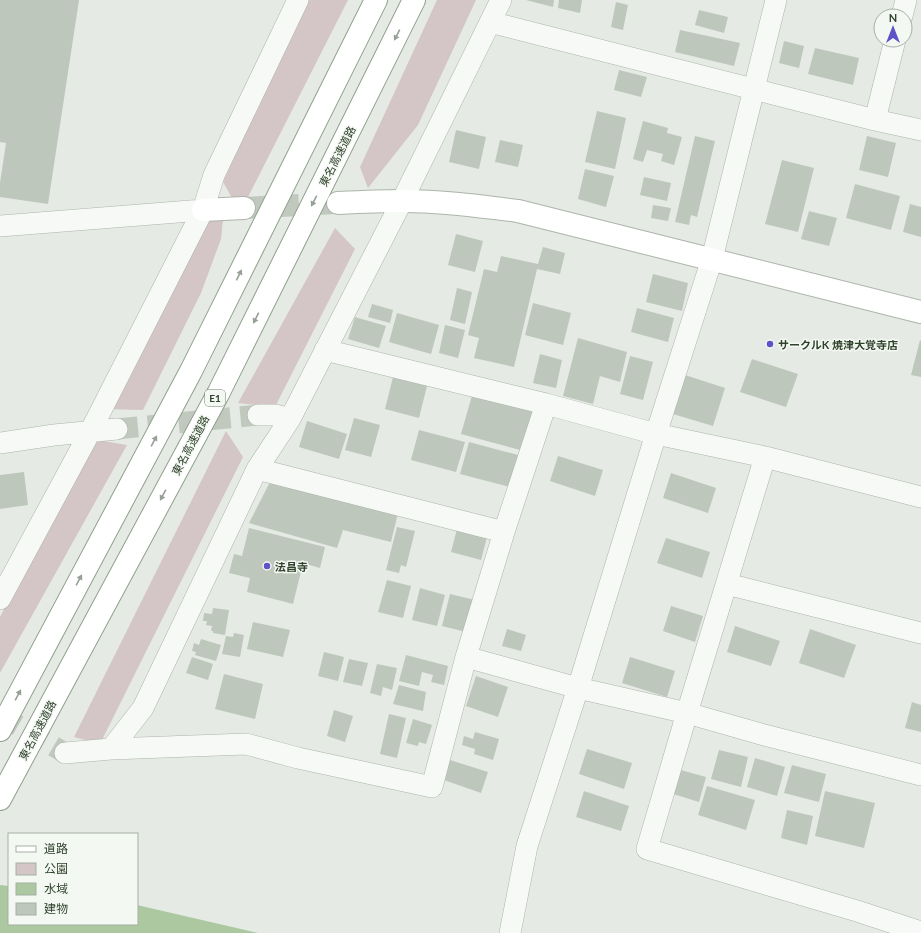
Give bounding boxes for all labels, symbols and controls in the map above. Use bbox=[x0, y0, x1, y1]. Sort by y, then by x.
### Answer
north arrow bbox=[873, 8, 913, 48]
text: N bbox=[889, 11, 897, 24]
one-way arrow bbox=[394, 29, 400, 41]
street label: 東名高速道路 bbox=[316, 124, 358, 188]
one-way arrow bbox=[311, 196, 317, 207]
one-way arrow bbox=[235, 270, 242, 281]
one-way arrow bbox=[253, 312, 259, 323]
place label: サークルK 焼津大覚寺店 bbox=[778, 338, 898, 351]
marker: サークルK 焼津大覚寺店 bbox=[765, 339, 775, 349]
road number: E1 bbox=[205, 390, 225, 406]
street label: 東名高速道路 bbox=[169, 413, 211, 477]
one-way arrow bbox=[150, 435, 157, 447]
one-way arrow bbox=[160, 489, 167, 501]
place label: 法昌寺 bbox=[275, 560, 308, 573]
marker: 法昌寺 bbox=[262, 561, 272, 571]
one-way arrow bbox=[76, 575, 83, 586]
one-way arrow bbox=[15, 689, 22, 701]
street label: 東名高速道路 bbox=[16, 698, 58, 762]
legend bbox=[8, 833, 138, 925]
text: 道路 bbox=[44, 841, 68, 856]
text: 公園 bbox=[44, 861, 68, 876]
text: 水域 bbox=[44, 881, 68, 896]
text: 建物 bbox=[44, 901, 68, 916]

